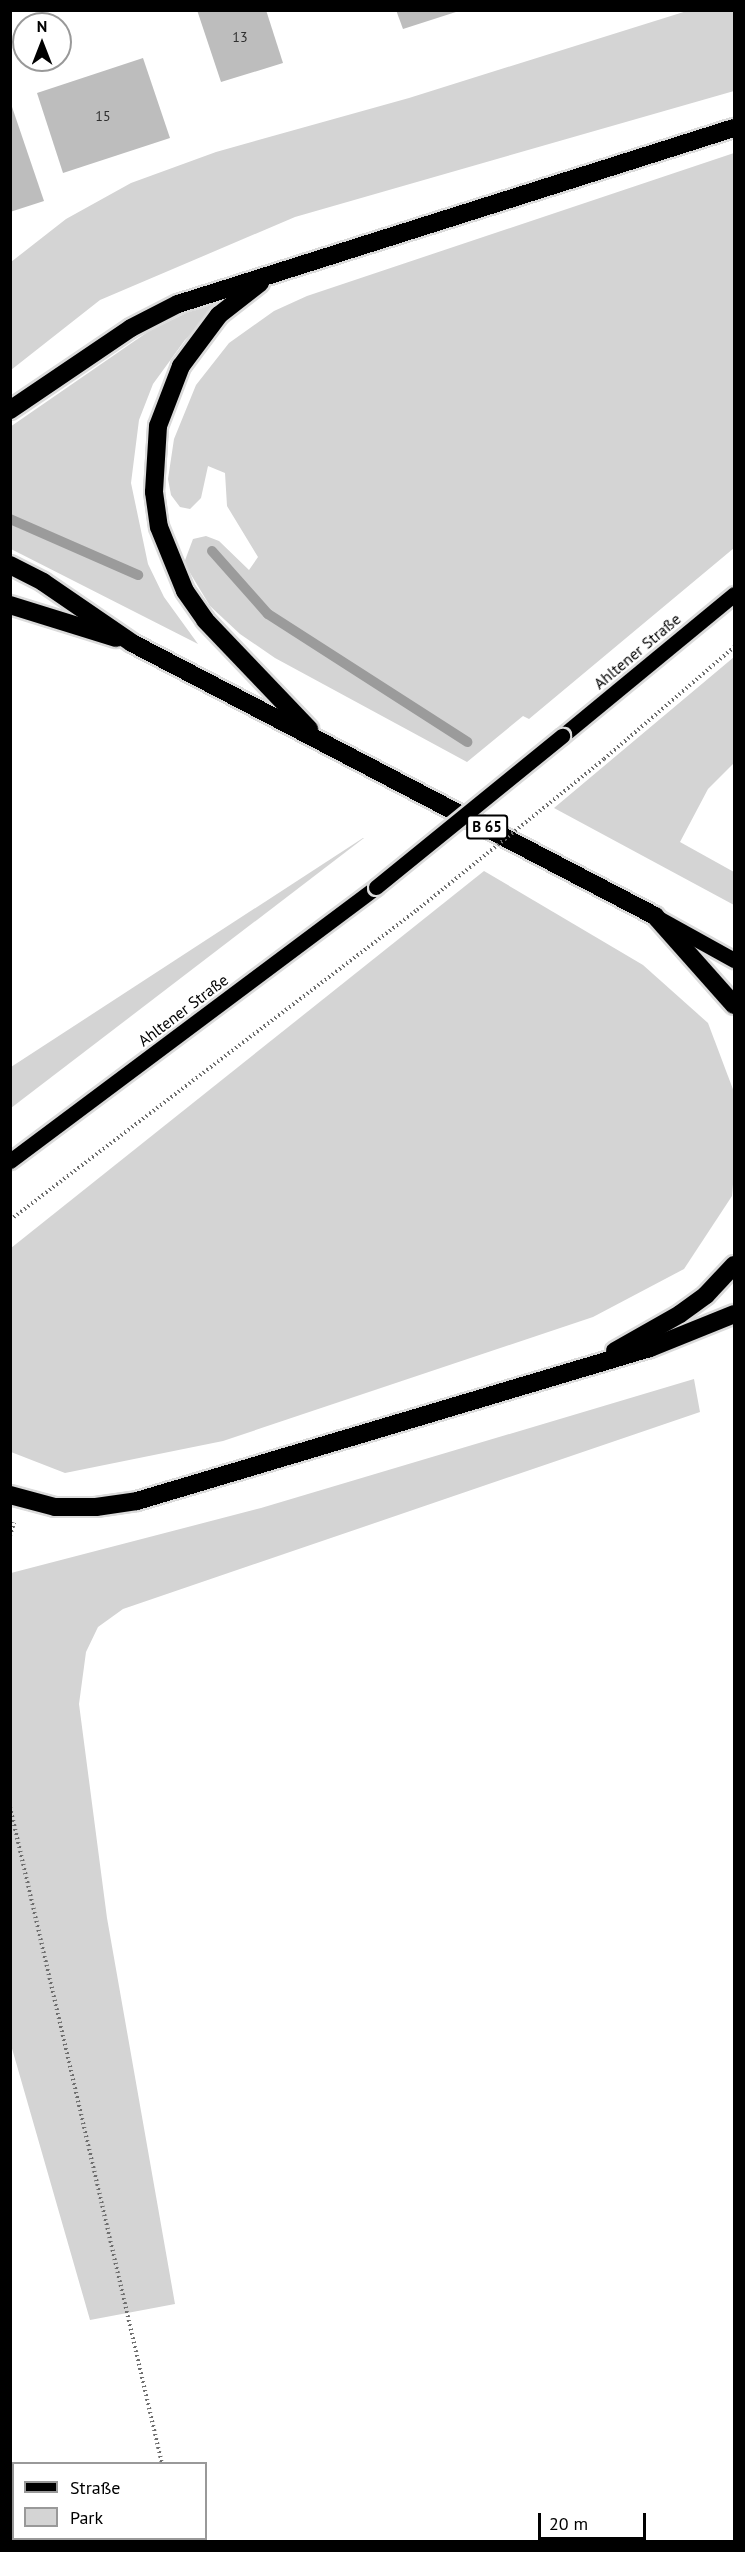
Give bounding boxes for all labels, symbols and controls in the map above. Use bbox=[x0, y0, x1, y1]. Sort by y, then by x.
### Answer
north arrow bbox=[12, 12, 72, 72]
text: N bbox=[37, 16, 47, 36]
house number: 13 bbox=[232, 29, 248, 45]
house number: 15 bbox=[95, 108, 111, 124]
street label: Ahltener Straße bbox=[590, 609, 684, 693]
road number: B 65 bbox=[466, 815, 508, 839]
street label: Ahltener Straße bbox=[134, 970, 232, 1050]
legend bbox=[12, 2462, 207, 2540]
text: Straße bbox=[70, 2476, 121, 2499]
scale bar bbox=[541, 2501, 649, 2539]
text: Park bbox=[70, 2506, 103, 2529]
text: 20 m bbox=[549, 2512, 588, 2535]

